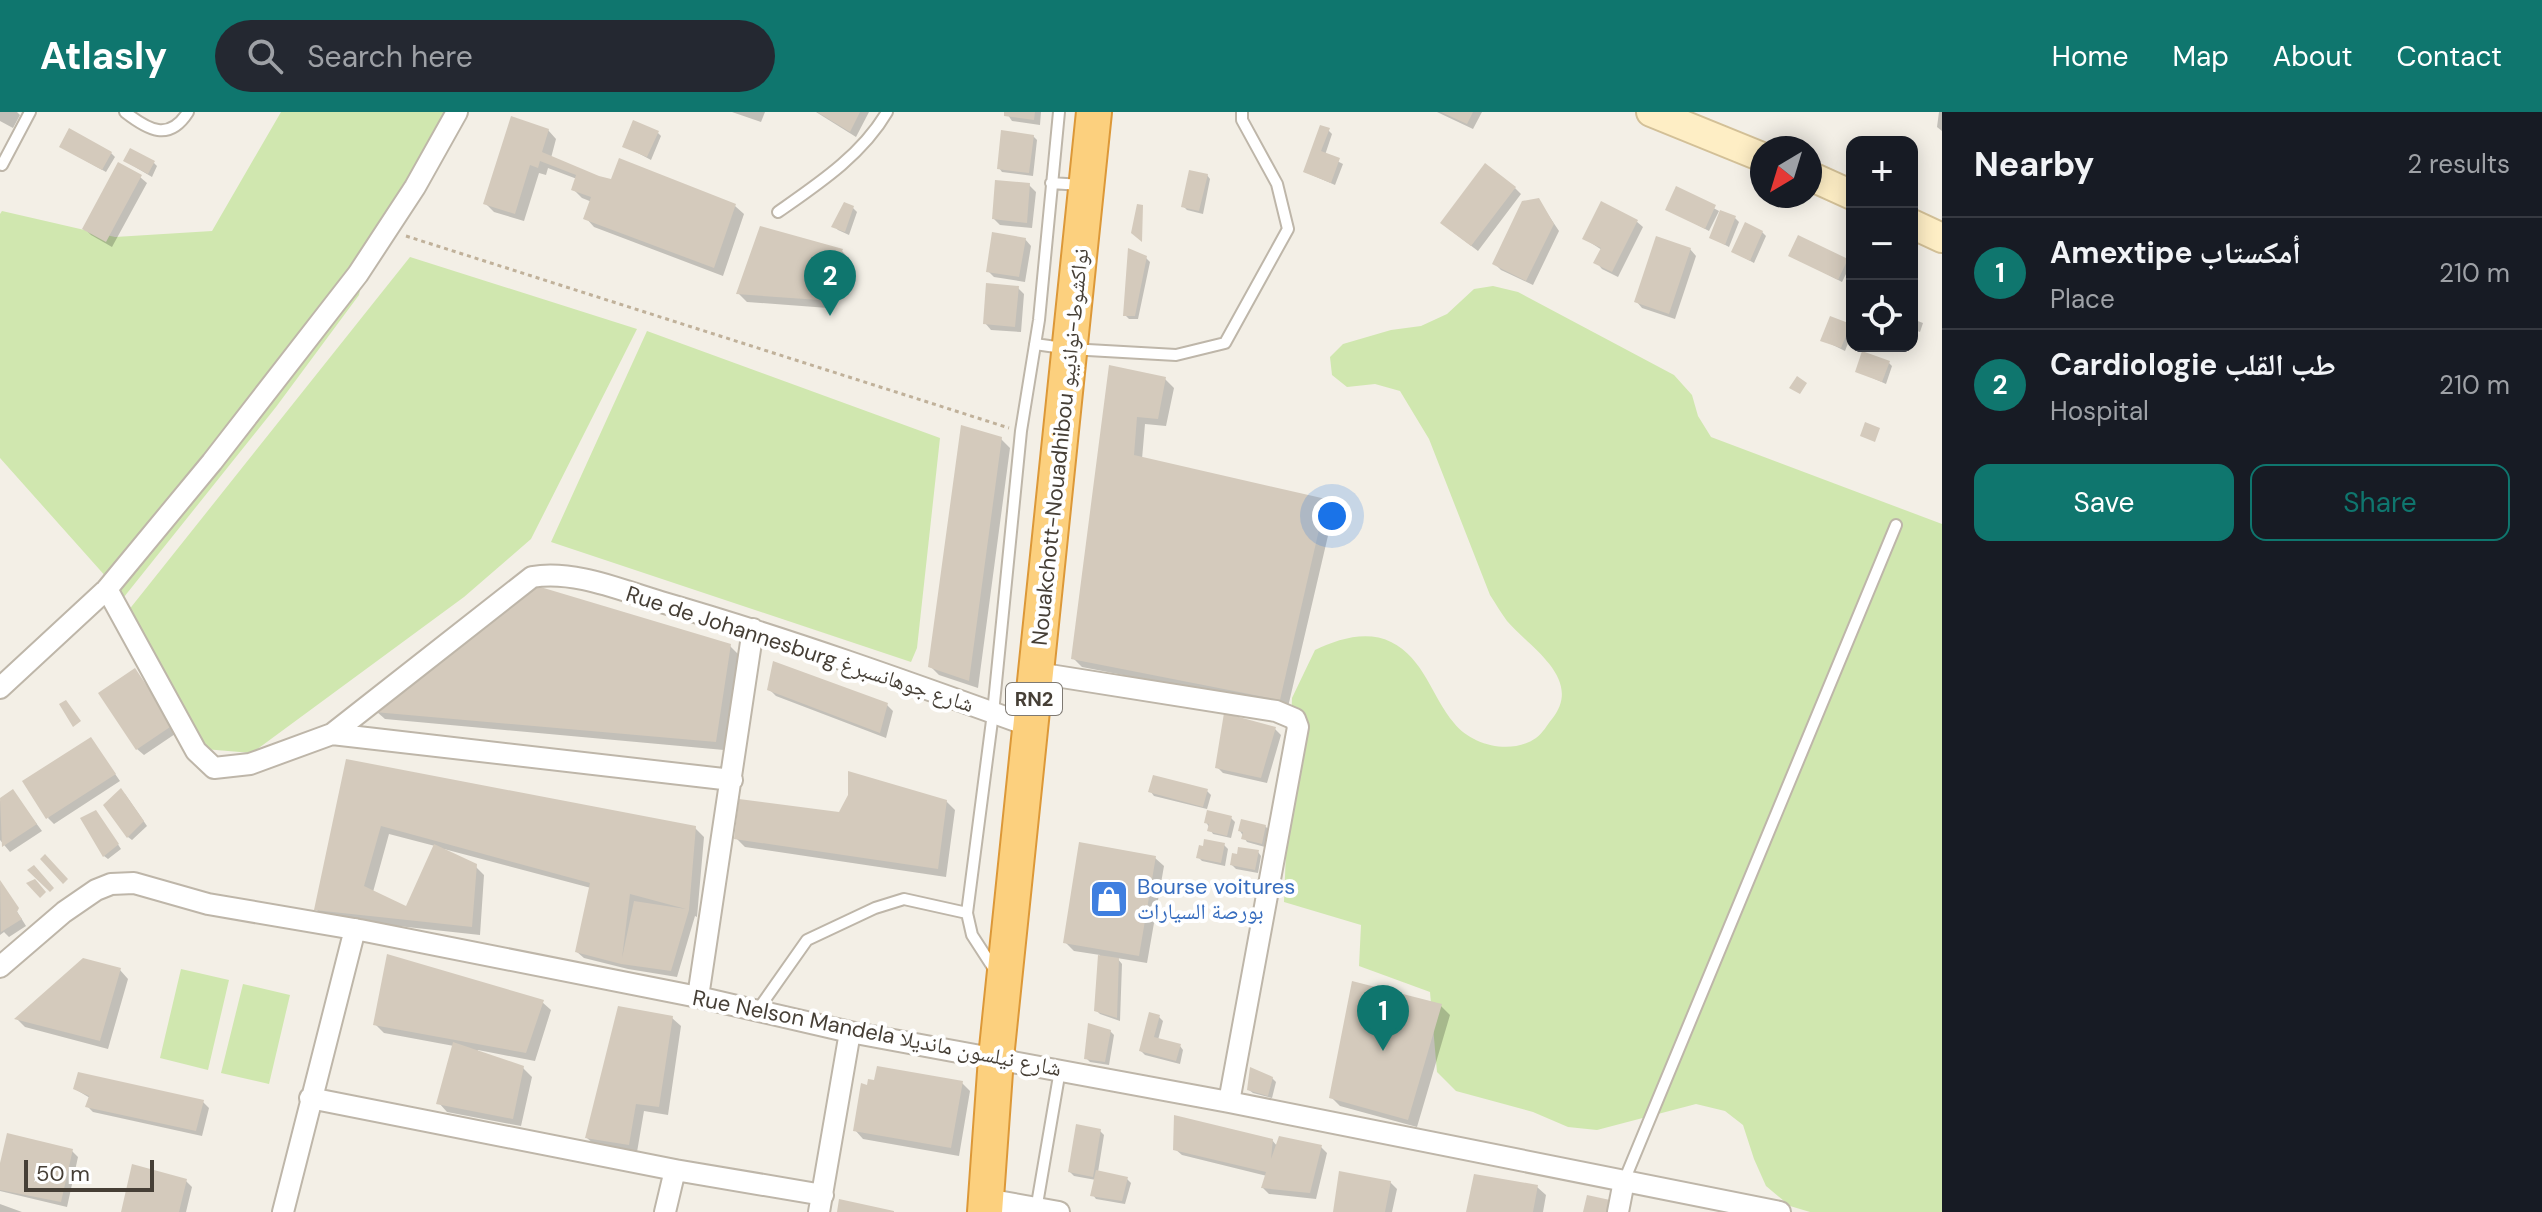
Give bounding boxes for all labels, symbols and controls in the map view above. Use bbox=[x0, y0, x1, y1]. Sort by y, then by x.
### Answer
search box bbox=[215, 20, 775, 92]
text: Atlasly bbox=[40, 31, 167, 81]
icon: search bbox=[243, 34, 287, 78]
text: Search here bbox=[307, 37, 473, 76]
text: Home bbox=[2052, 38, 2128, 75]
text: Map bbox=[2172, 38, 2229, 75]
text: About bbox=[2273, 38, 2352, 75]
text: Contact bbox=[2396, 38, 2502, 75]
north arrow bbox=[1750, 136, 1822, 208]
map controls bbox=[1846, 136, 1918, 352]
button: + bbox=[1846, 136, 1918, 208]
text: Nearby bbox=[1974, 142, 2094, 187]
text: 2 results bbox=[2407, 147, 2510, 181]
button: − bbox=[1846, 208, 1918, 280]
text: Amextipe أمكستاب bbox=[2050, 233, 2301, 272]
street label: Nouakchott-Nouadhibou نواكشوط-نواذيبو bbox=[1025, 247, 1095, 647]
pin: 2 bbox=[804, 250, 856, 316]
text: 1 bbox=[1995, 256, 2005, 290]
text: 210 m bbox=[2439, 256, 2510, 290]
button: locate bbox=[1846, 280, 1918, 352]
text: Place bbox=[2050, 282, 2115, 316]
text: Cardiologie طب القلب bbox=[2050, 345, 2336, 384]
text: 2 bbox=[1992, 368, 2008, 402]
text: 210 m bbox=[2439, 368, 2510, 402]
text: Hospital bbox=[2050, 394, 2149, 428]
button: Save bbox=[1974, 464, 2234, 541]
button: Share bbox=[2250, 464, 2510, 541]
your location bbox=[1312, 496, 1352, 536]
street label: Rue de Johannesburg شارع جوهانسبرغ bbox=[622, 579, 978, 719]
road number: RN2 bbox=[1006, 683, 1062, 715]
place label: Bourse voitures بورصة السيارات bbox=[1137, 872, 1295, 926]
shop icon: Bourse voitures بورصة السيارات bbox=[1088, 878, 1130, 920]
street label: Rue Nelson Mandela شارع نيلسون مانديلا bbox=[690, 983, 1064, 1083]
pin: 1 bbox=[1357, 985, 1409, 1051]
scale bar bbox=[24, 1156, 154, 1192]
text: 50 m bbox=[36, 1159, 90, 1188]

